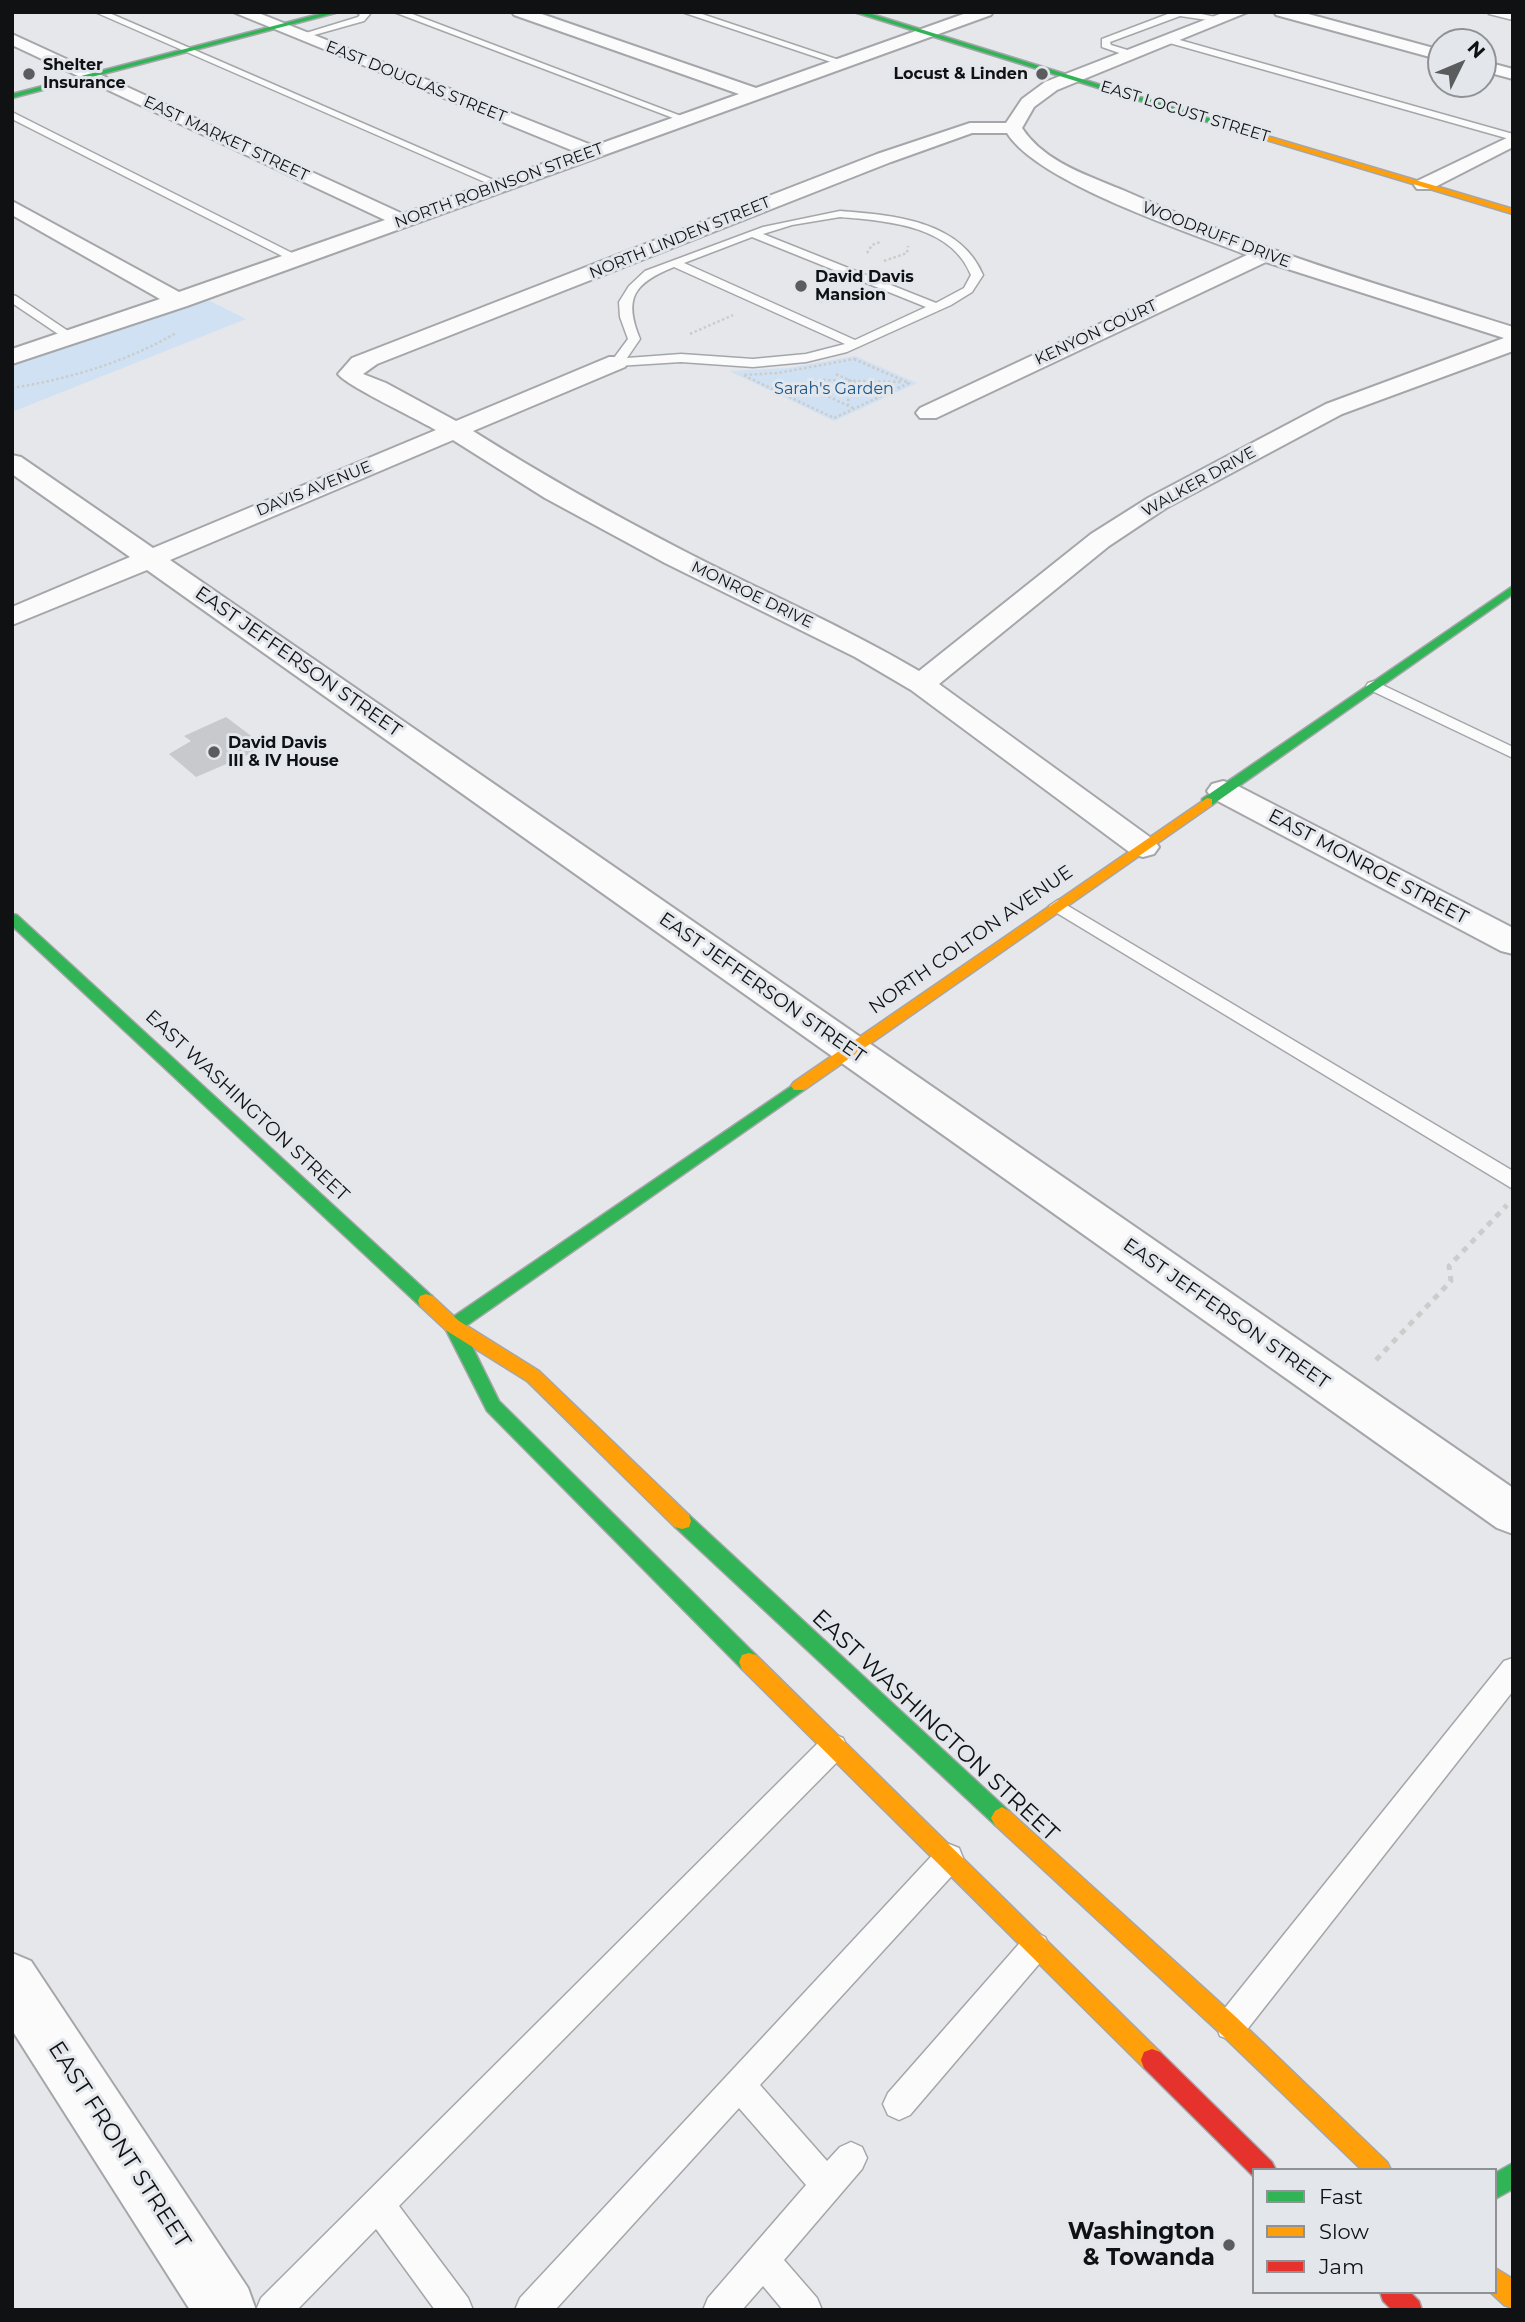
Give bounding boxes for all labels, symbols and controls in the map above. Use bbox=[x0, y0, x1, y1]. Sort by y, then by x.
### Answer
north arrow bbox=[1427, 28, 1497, 98]
text: N bbox=[1463, 36, 1490, 63]
street label: EAST DOUGLAS STREET bbox=[323, 37, 509, 127]
place label: Shelter Insurance bbox=[43, 55, 125, 93]
place label: Locust & Linden bbox=[893, 64, 1028, 84]
marker: Shelter Insurance bbox=[21, 66, 37, 82]
marker: Locust & Linden bbox=[1034, 66, 1050, 82]
street label: EAST LOCUST STREET bbox=[1098, 77, 1272, 147]
street label: EAST MARKET STREET bbox=[140, 92, 312, 186]
street label: NORTH ROBINSON STREET bbox=[392, 139, 606, 233]
street label: NORTH LINDEN STREET bbox=[587, 193, 773, 283]
street label: WOODRUFF DRIVE bbox=[1139, 198, 1293, 272]
place label: David Davis Mansion bbox=[815, 267, 914, 305]
marker: David Davis Mansion bbox=[793, 278, 809, 294]
street label: KENYON COURT bbox=[1032, 296, 1160, 370]
park label: Sarah's Garden bbox=[774, 379, 894, 399]
street label: WALKER DRIVE bbox=[1139, 443, 1259, 521]
street label: DAVIS AVENUE bbox=[254, 457, 374, 521]
street label: MONROE DRIVE bbox=[688, 557, 816, 633]
street label: EAST JEFFERSON STREET bbox=[190, 582, 406, 742]
place label: David Davis III & IV House bbox=[228, 733, 339, 771]
marker: David Davis III & IV House bbox=[206, 744, 222, 760]
street label: EAST MONROE STREET bbox=[1264, 805, 1472, 929]
street label: NORTH COLTON AVENUE bbox=[865, 861, 1077, 1019]
street label: EAST JEFFERSON STREET bbox=[654, 908, 870, 1068]
street label: EAST WASHINGTON STREET bbox=[140, 1005, 354, 1207]
street label: EAST JEFFERSON STREET bbox=[1118, 1234, 1334, 1394]
street label: EAST WASHINGTON STREET bbox=[806, 1604, 1064, 1848]
street label: EAST FRONT STREET bbox=[42, 2036, 196, 2254]
legend bbox=[1252, 2168, 1497, 2294]
text: Fast bbox=[1319, 2184, 1363, 2209]
place label: Washington & Towanda bbox=[1068, 2218, 1215, 2272]
text: Slow bbox=[1319, 2219, 1369, 2244]
marker: Washington & Towanda bbox=[1221, 2237, 1237, 2253]
text: Jam bbox=[1319, 2254, 1364, 2279]

